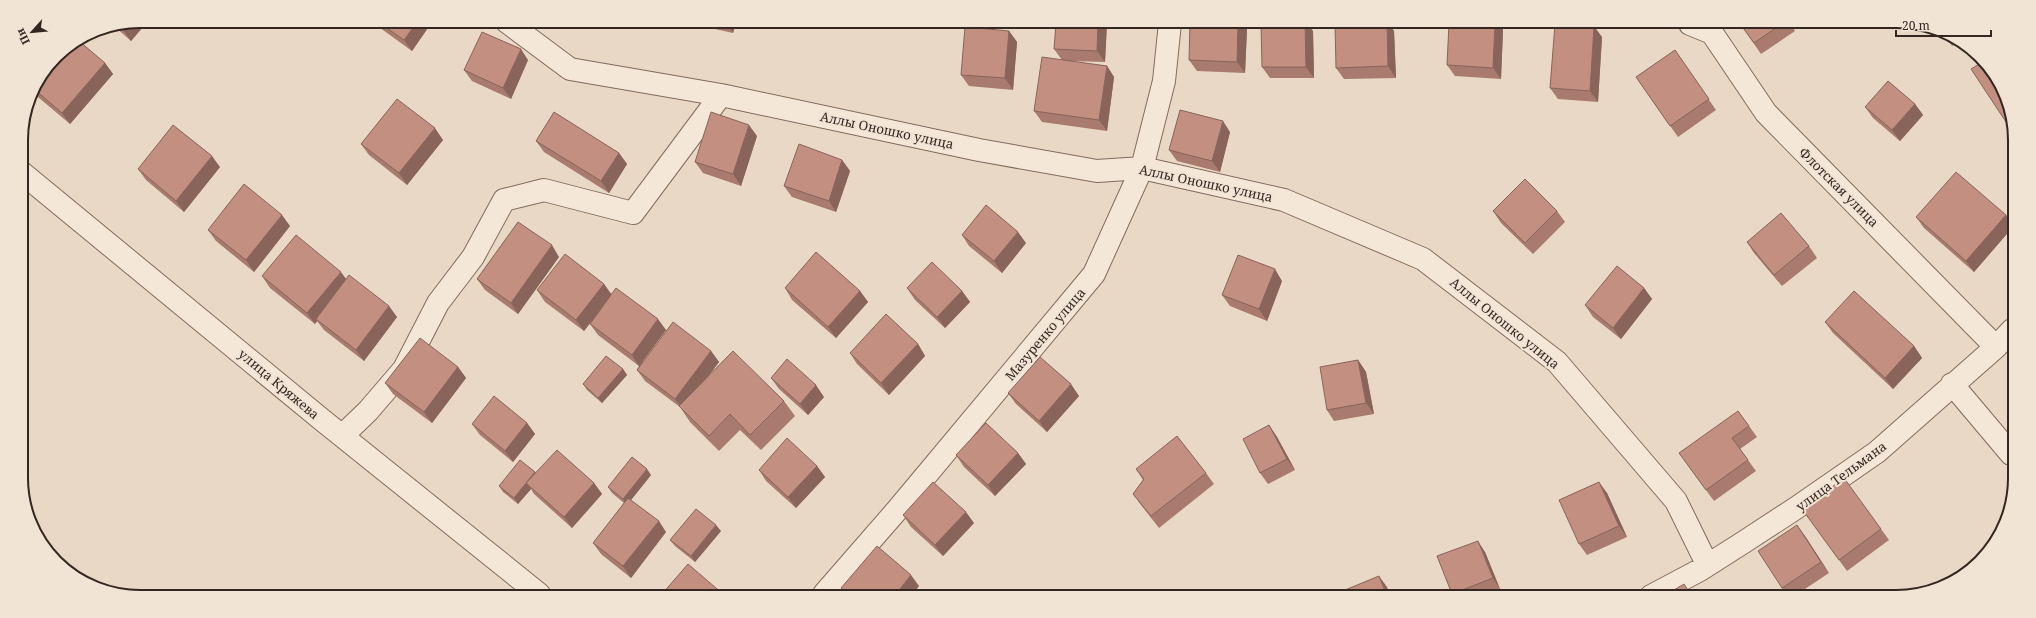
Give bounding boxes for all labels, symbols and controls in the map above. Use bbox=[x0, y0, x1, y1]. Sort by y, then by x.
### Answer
north arrow bbox=[12, 12, 52, 52]
scale bar bbox=[1896, 12, 1991, 38]
text: 20 m bbox=[1902, 17, 1930, 34]
text: Пн bbox=[12, 26, 33, 47]
street label: Аллы Оношко улица bbox=[819, 107, 955, 153]
street label: Флотская улица bbox=[1795, 143, 1883, 231]
street label: Аллы Оношко улица bbox=[1138, 160, 1274, 206]
street label: Аллы Оношко улица bbox=[1447, 273, 1563, 373]
street label: Мазуренко улица bbox=[1001, 284, 1089, 384]
street label: улица Кряжева bbox=[235, 345, 323, 423]
street label: улица Тельмана bbox=[1792, 437, 1890, 515]

